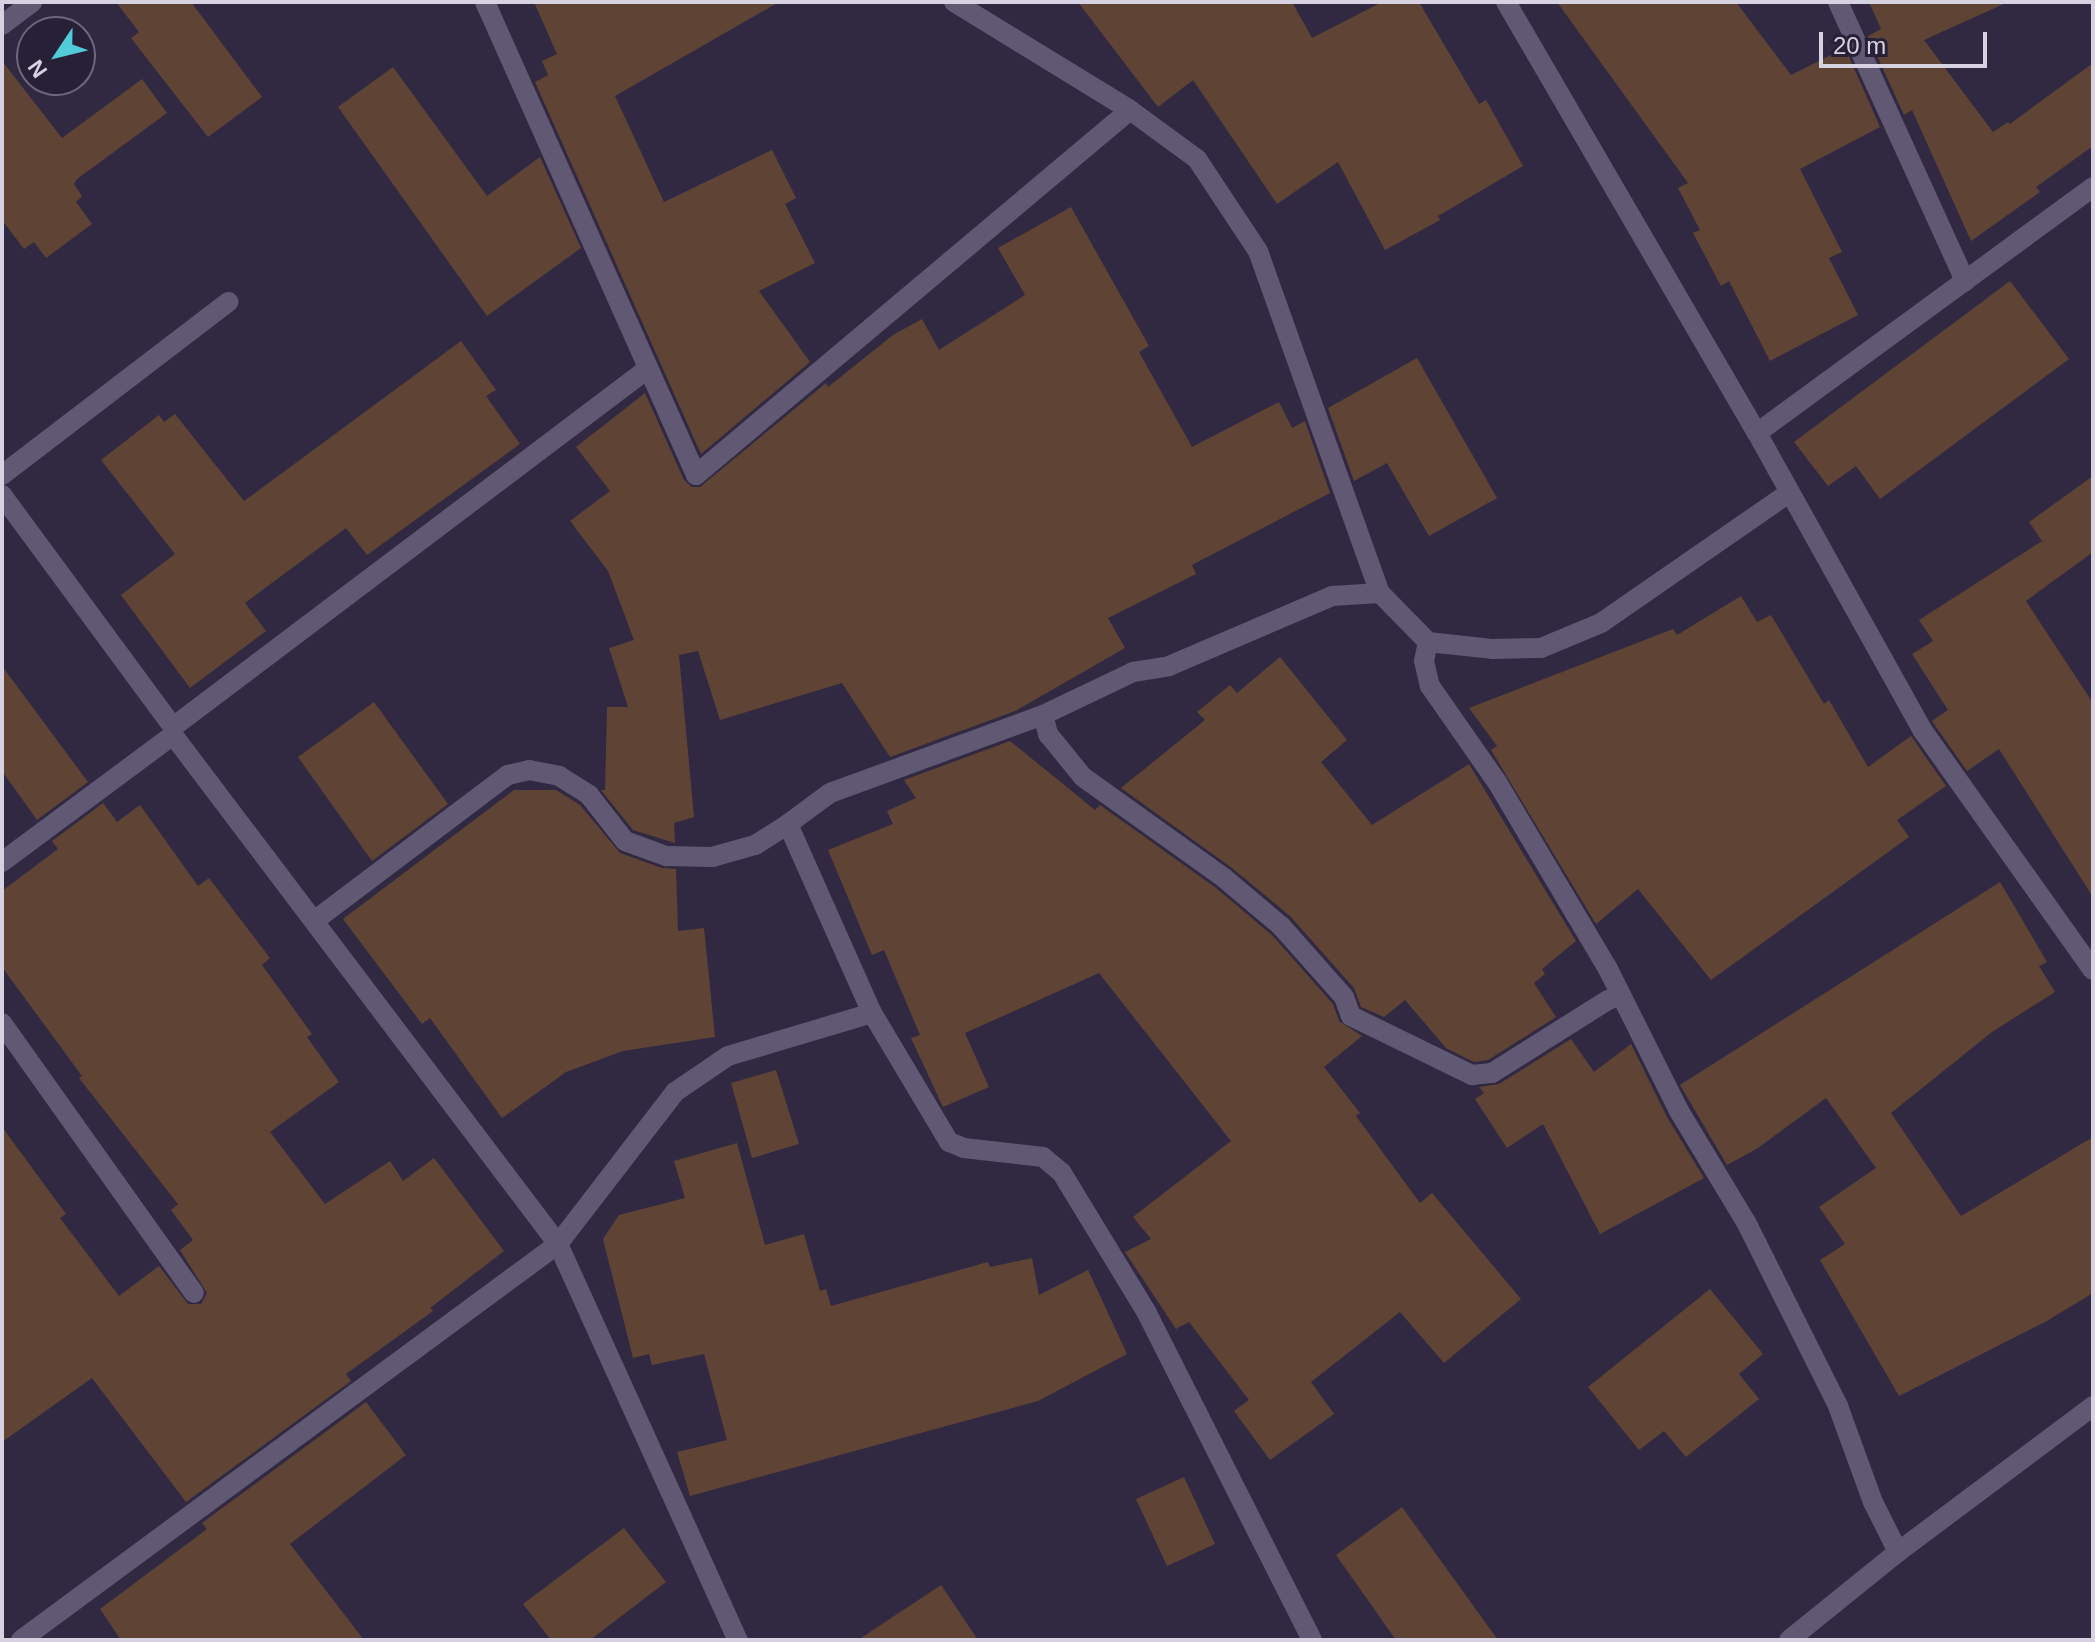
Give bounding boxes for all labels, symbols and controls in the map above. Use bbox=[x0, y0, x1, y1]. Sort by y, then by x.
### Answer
north arrow bbox=[16, 16, 96, 96]
scale bar bbox=[1823, 16, 1991, 66]
text: 20 m bbox=[1833, 32, 1886, 59]
text: N bbox=[23, 55, 52, 83]

